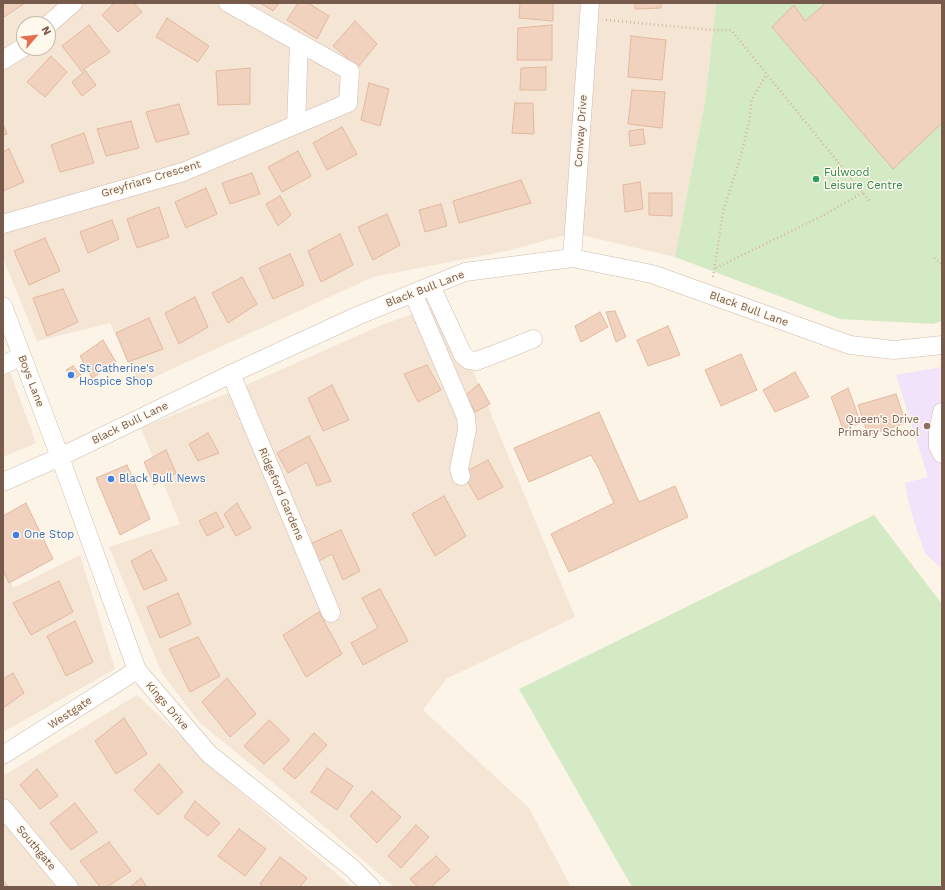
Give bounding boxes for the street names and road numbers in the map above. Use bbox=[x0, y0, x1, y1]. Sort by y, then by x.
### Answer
street label: Conway Drive bbox=[572, 94, 590, 168]
street label: Greyfriars Crescent bbox=[100, 158, 202, 200]
street label: Black Bull Lane bbox=[384, 268, 466, 310]
street label: Black Bull Lane bbox=[708, 289, 790, 329]
street label: Boys Lane bbox=[15, 353, 47, 409]
street label: Black Bull Lane bbox=[90, 399, 170, 447]
street label: Ridgeford Gardens bbox=[256, 446, 306, 542]
street label: Kings Drive bbox=[142, 679, 192, 733]
street label: Westgate bbox=[46, 694, 94, 732]
street label: Southgate bbox=[13, 823, 59, 873]

